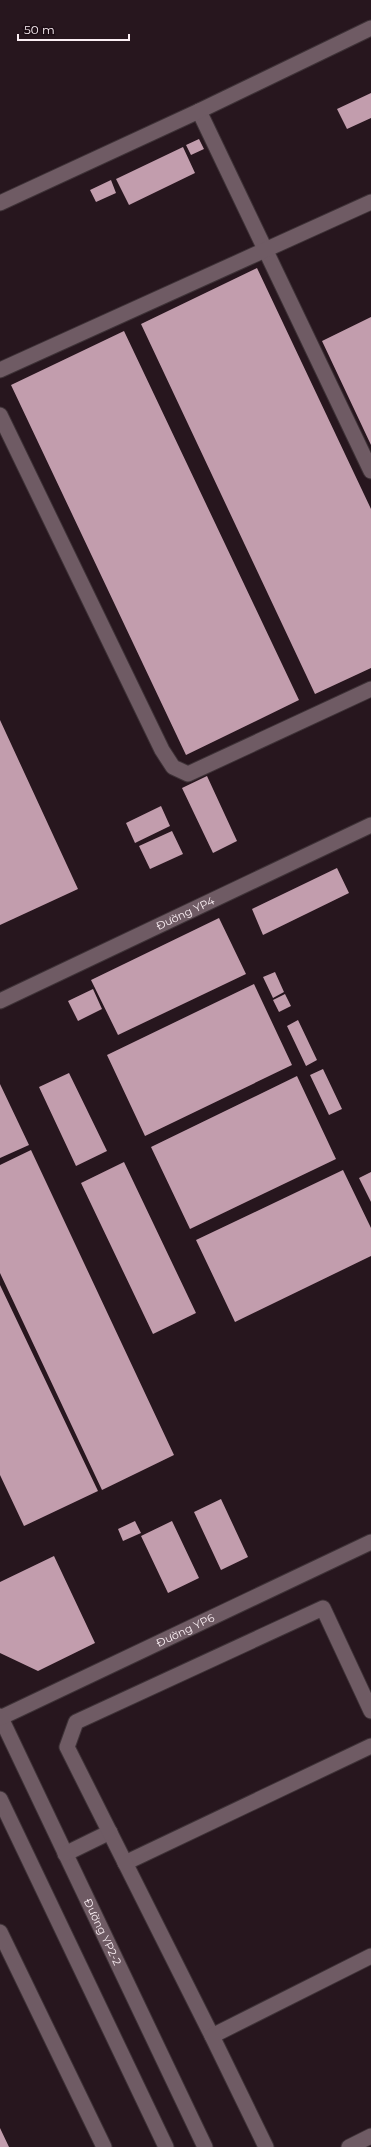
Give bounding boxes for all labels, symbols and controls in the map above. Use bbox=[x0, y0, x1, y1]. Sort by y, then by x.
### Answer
scale bar bbox=[18, 16, 129, 42]
text: 50 m bbox=[24, 22, 55, 37]
street label: Đường YP4 bbox=[154, 893, 217, 933]
street label: Đường YP6 bbox=[154, 1610, 217, 1650]
street label: Đường YP2-2 bbox=[81, 1896, 125, 1968]

